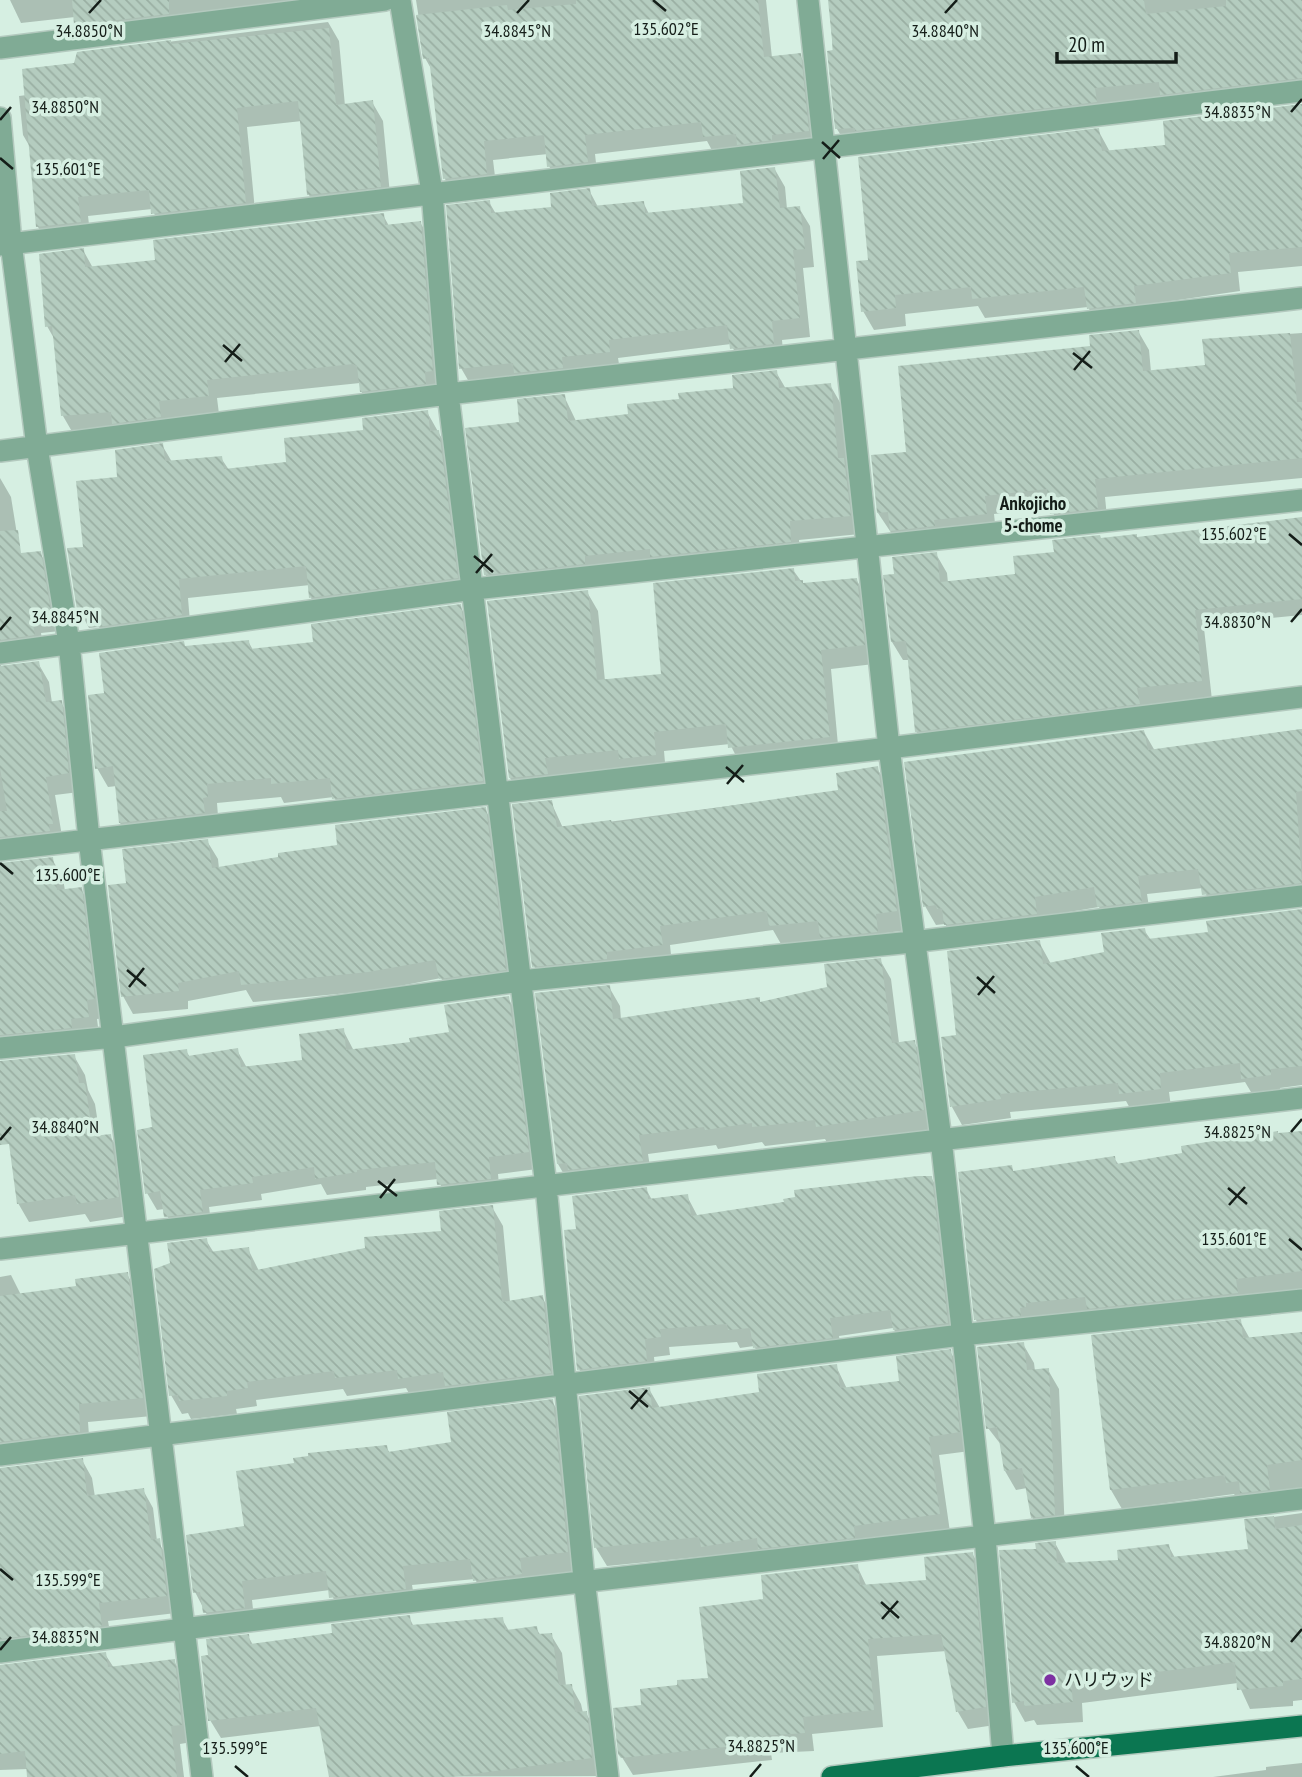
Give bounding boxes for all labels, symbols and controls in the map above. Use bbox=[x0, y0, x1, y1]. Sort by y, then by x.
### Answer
text: 135.602°E bbox=[633, 17, 699, 40]
text: 34.8850°N bbox=[55, 19, 123, 42]
text: 34.8845°N bbox=[483, 19, 551, 42]
text: 34.8840°N bbox=[911, 19, 979, 42]
scale bar bbox=[1057, 21, 1176, 65]
text: 20 m bbox=[1068, 31, 1105, 58]
text: 34.8850°N bbox=[31, 95, 99, 118]
text: 34.8835°N bbox=[1203, 100, 1271, 123]
text: 135.601°E bbox=[35, 157, 101, 180]
district label: Ankojicho 5-chome bbox=[999, 491, 1066, 537]
text: 135.602°E bbox=[1201, 522, 1267, 545]
text: 34.8845°N bbox=[31, 605, 99, 628]
text: 34.8830°N bbox=[1203, 610, 1271, 633]
text: 135.600°E bbox=[35, 863, 101, 886]
text: 34.8840°N bbox=[31, 1115, 99, 1138]
text: 34.8825°N bbox=[1203, 1120, 1271, 1143]
text: 135.601°E bbox=[1201, 1227, 1267, 1250]
text: 135.599°E bbox=[35, 1568, 101, 1591]
text: 34.8835°N bbox=[31, 1625, 99, 1648]
text: 34.8820°N bbox=[1203, 1630, 1271, 1653]
place label: ハリウッド bbox=[1064, 1668, 1154, 1691]
marker: ハリウッド bbox=[1042, 1672, 1058, 1688]
text: 34.8825°N bbox=[727, 1734, 795, 1757]
text: 135.599°E bbox=[202, 1736, 268, 1759]
text: 135.600°E bbox=[1043, 1736, 1109, 1759]

